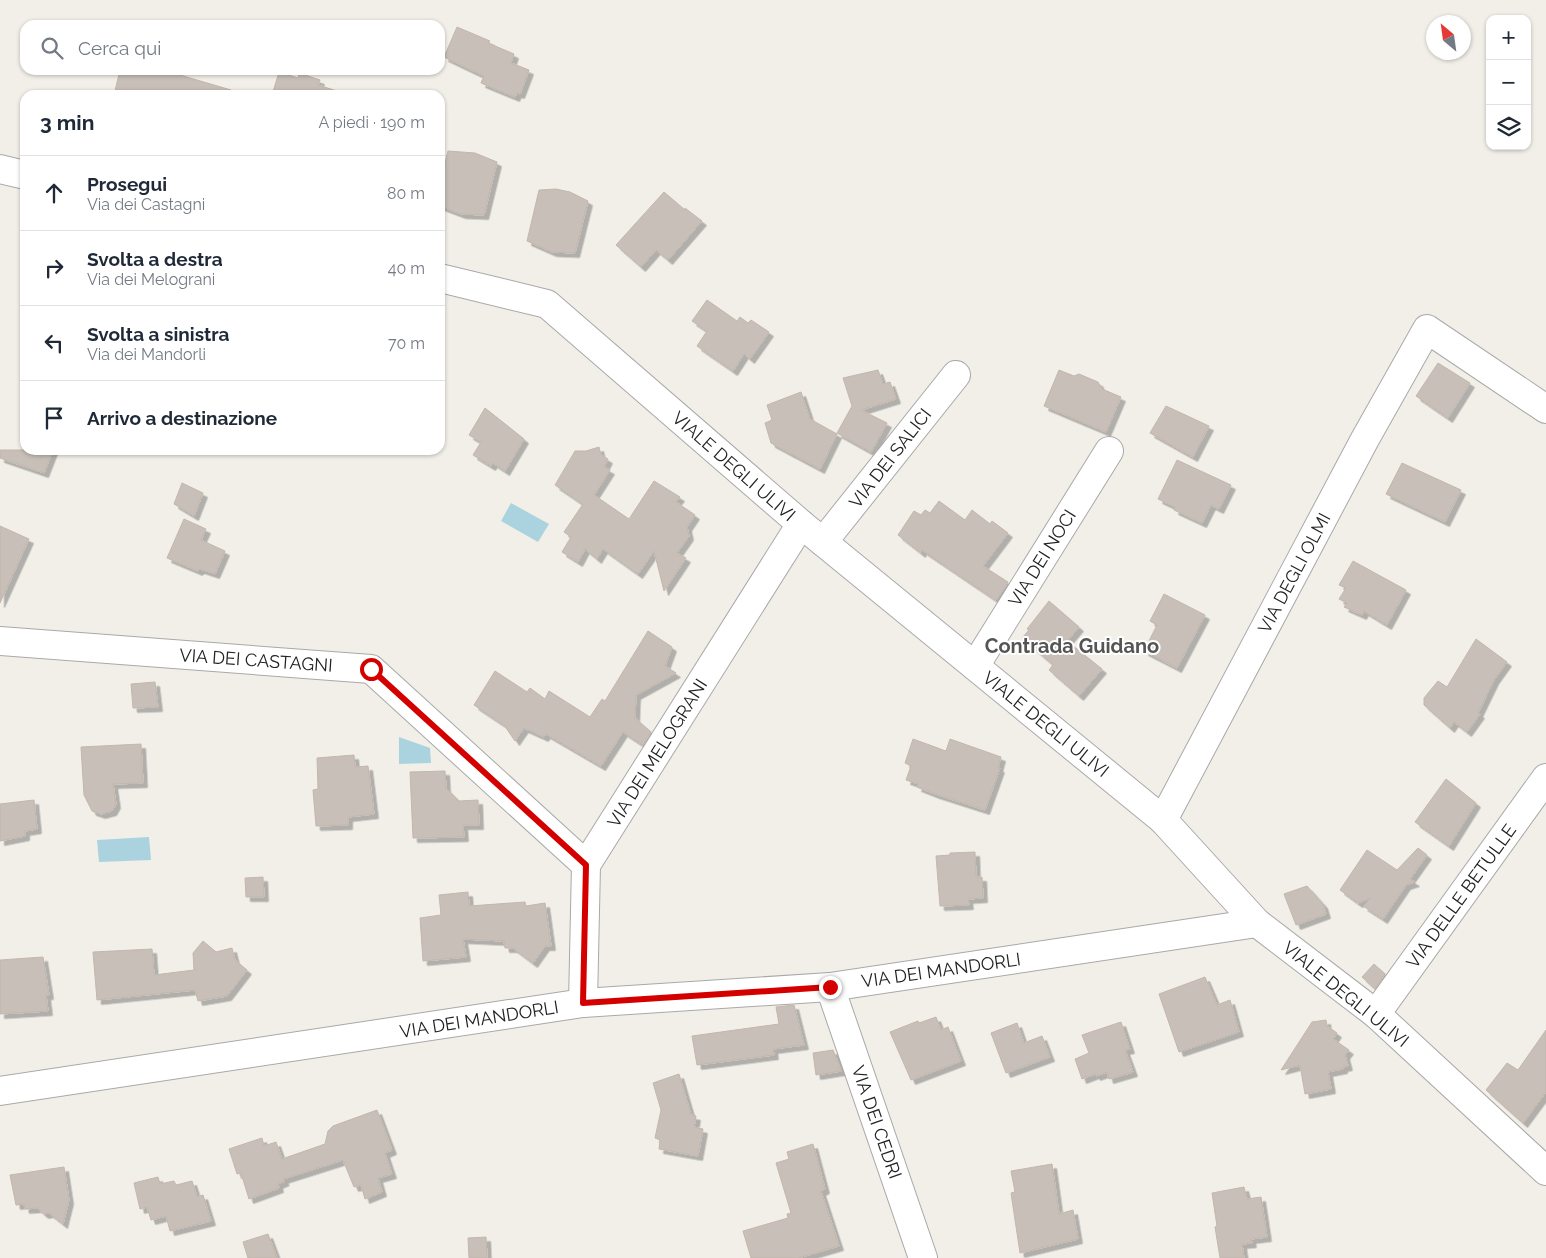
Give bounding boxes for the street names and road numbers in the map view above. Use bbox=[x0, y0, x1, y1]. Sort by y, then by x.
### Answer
street label: VIA DEI SALICI bbox=[845, 404, 935, 512]
street label: VIALE DEGLI ULIVI bbox=[668, 407, 800, 525]
street label: VIA DEI NOCI bbox=[1004, 506, 1080, 610]
street label: VIA DEGLI OLMI bbox=[1253, 509, 1335, 637]
street label: VIA DEI CASTAGNI bbox=[179, 644, 333, 676]
street label: VIALE DEGLI ULIVI bbox=[979, 667, 1113, 781]
street label: VIA DEI MELOGRANI bbox=[603, 675, 711, 831]
street label: VIA DELLE BETULLE bbox=[1402, 820, 1520, 972]
street label: VIALE DEGLI ULIVI bbox=[1279, 937, 1413, 1051]
street label: VIA DEI MANDORLI bbox=[860, 948, 1022, 992]
street label: VIA DEI MANDORLI bbox=[398, 996, 560, 1042]
street label: VIA DEI CEDRI bbox=[848, 1063, 906, 1181]

